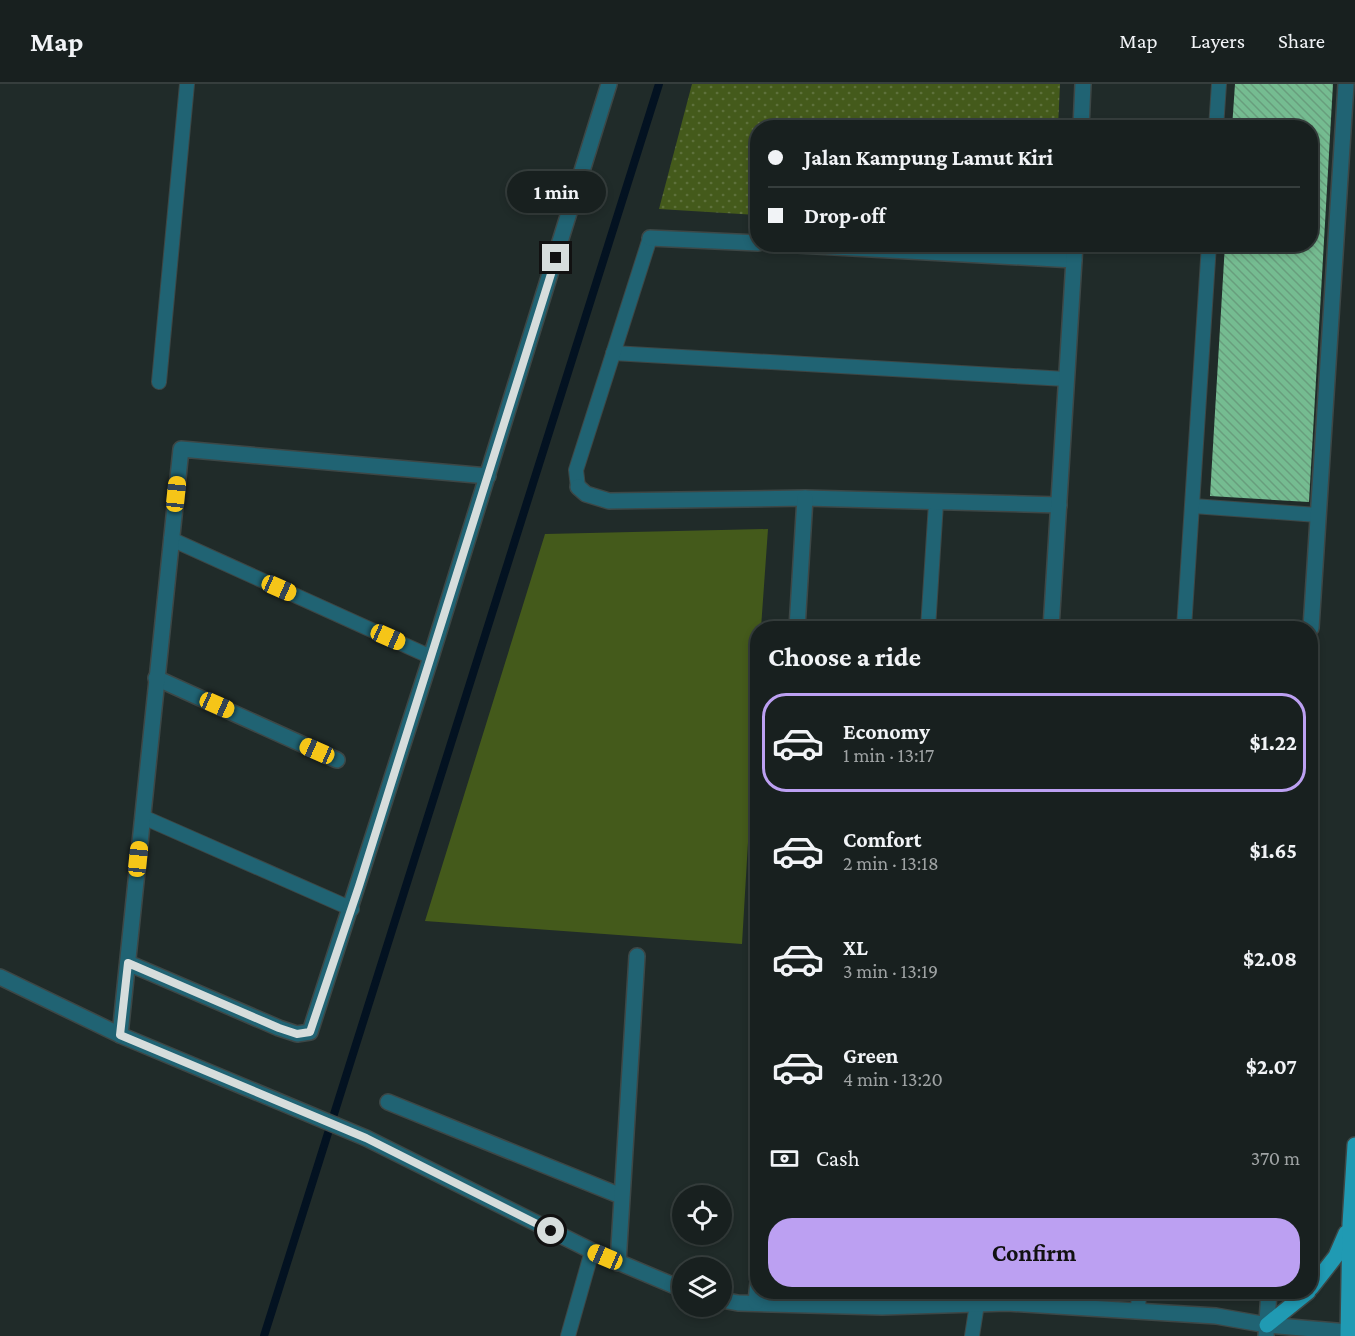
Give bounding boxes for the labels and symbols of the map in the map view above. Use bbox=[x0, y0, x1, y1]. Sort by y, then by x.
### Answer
callout: 1 min bbox=[506, 171, 606, 213]
route end bbox=[542, 244, 569, 271]
car bbox=[165, 475, 187, 513]
car bbox=[259, 572, 299, 604]
car bbox=[368, 621, 408, 653]
car bbox=[197, 689, 237, 721]
car bbox=[297, 735, 337, 767]
car bbox=[127, 840, 149, 878]
route start bbox=[537, 1217, 564, 1244]
car bbox=[585, 1242, 625, 1272]

